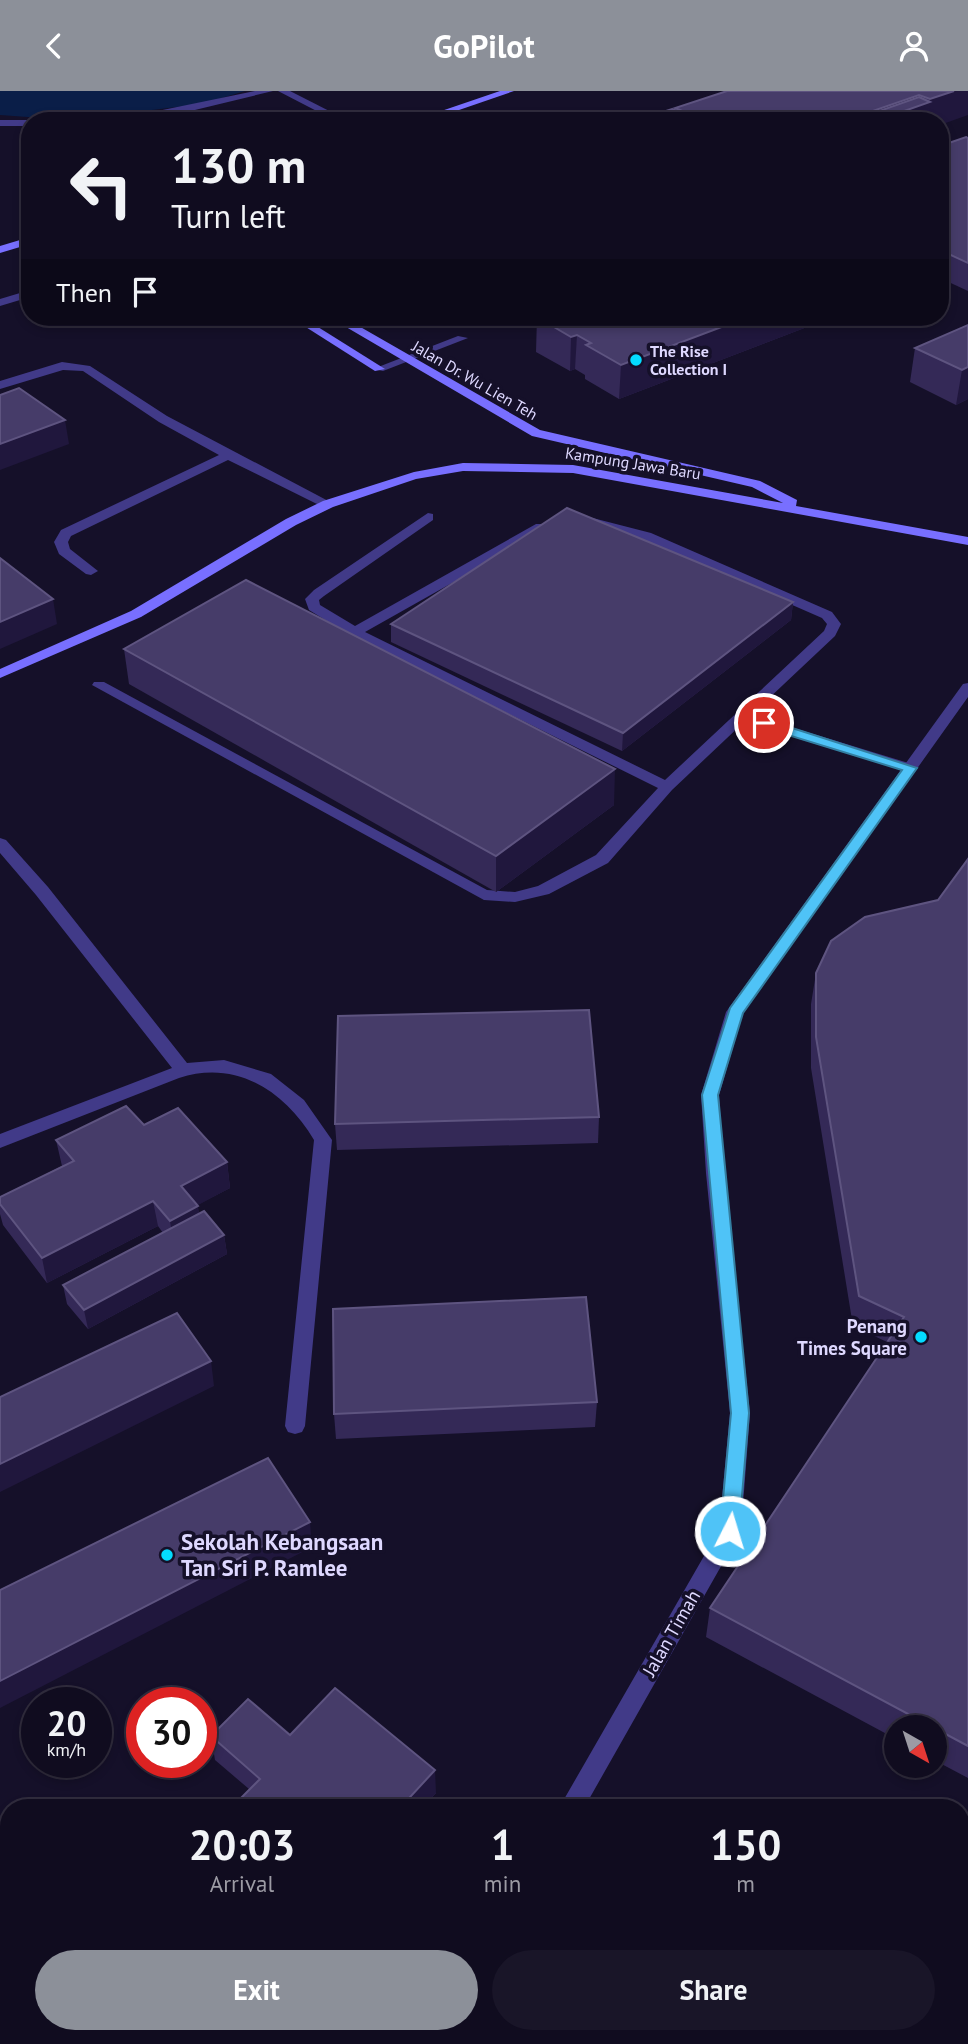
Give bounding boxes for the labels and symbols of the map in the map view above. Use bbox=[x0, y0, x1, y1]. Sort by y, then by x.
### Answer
street label: Jalan Dr. Wu Lien Teh bbox=[408, 335, 541, 424]
place label: The Rise Collection I bbox=[650, 341, 727, 379]
marker: The Rise Collection I bbox=[628, 352, 644, 368]
street label: Kampung Jawa Baru bbox=[564, 442, 702, 484]
pin bbox=[734, 693, 794, 753]
place label: Penang Times Square bbox=[797, 1314, 907, 1360]
marker: Penang Times Square bbox=[913, 1329, 929, 1345]
position arrow bbox=[693, 1494, 767, 1568]
place label: Sekolah Kebangsaan Tan Sri P. Ramlee bbox=[181, 1527, 383, 1582]
marker: Sekolah Kebangsaan Tan Sri P. Ramlee bbox=[159, 1547, 175, 1563]
street label: Jalan Timah bbox=[636, 1586, 705, 1681]
speed limit sign: 30 bbox=[126, 1687, 217, 1778]
north arrow bbox=[884, 1715, 947, 1778]

